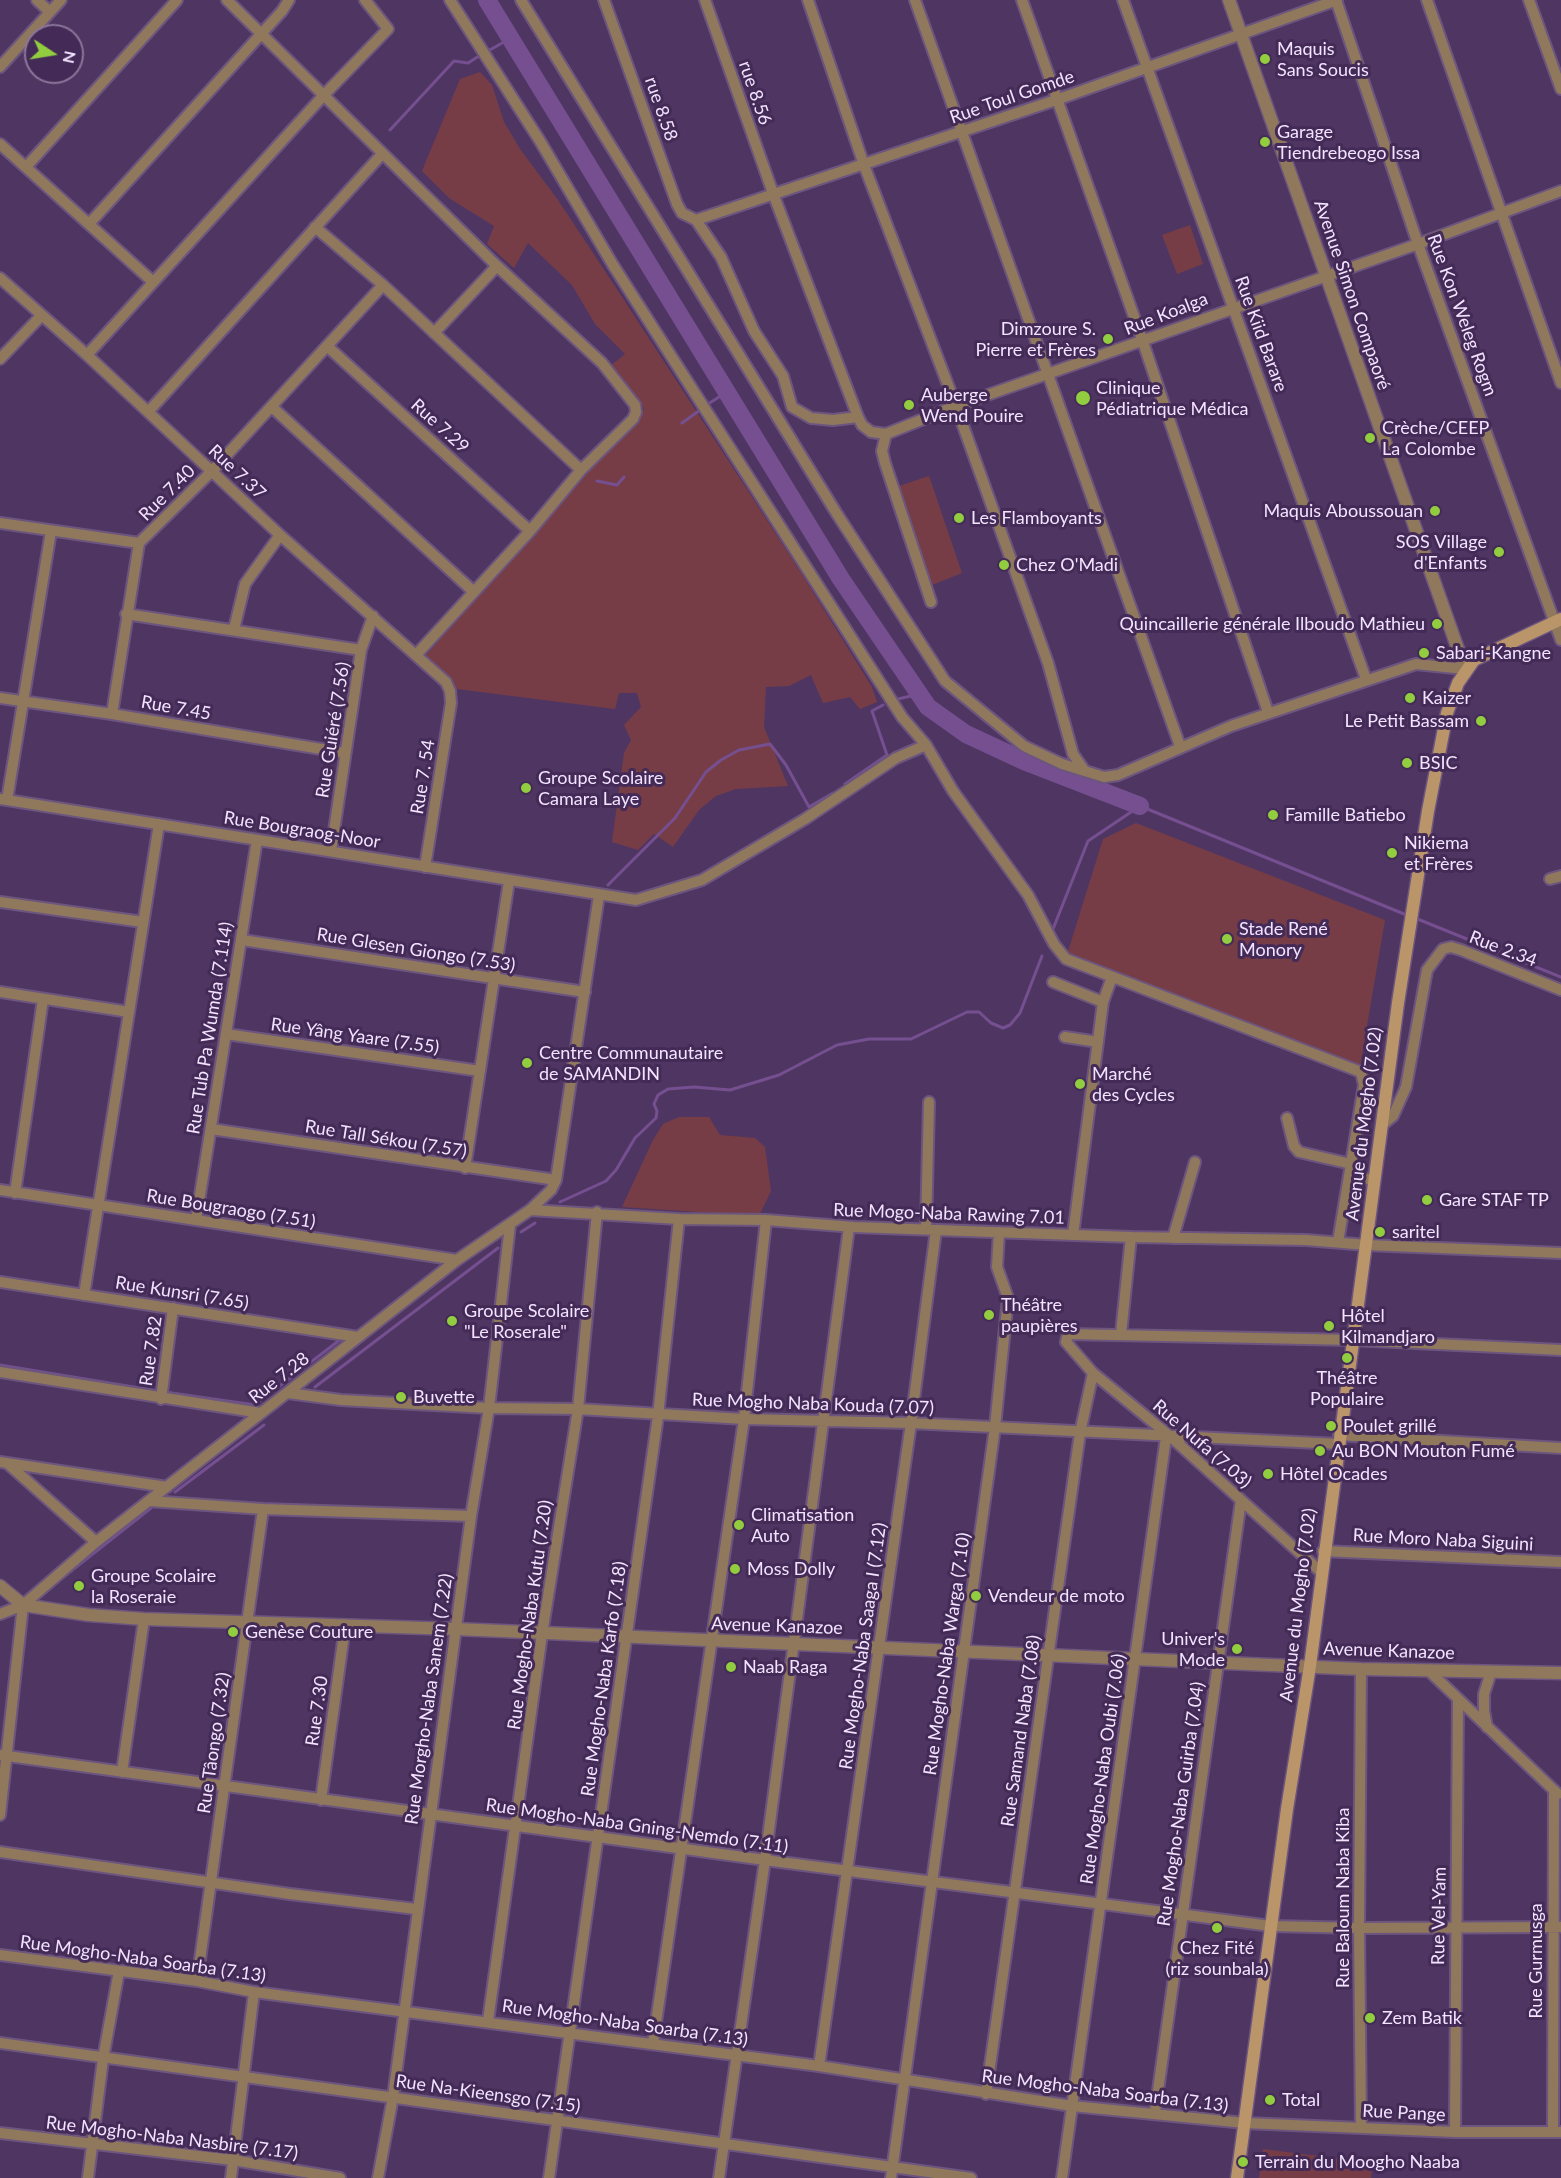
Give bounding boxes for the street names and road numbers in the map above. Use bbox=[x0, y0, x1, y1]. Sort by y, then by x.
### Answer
street label: rue 8.56 bbox=[734, 58, 776, 128]
street label: Rue Toul Gomde bbox=[947, 66, 1077, 128]
street label: rue 8.58 bbox=[640, 74, 682, 144]
street label: Avenue Simon Compaoré bbox=[1309, 197, 1395, 393]
street label: Rue Kon Weleg Rogm bbox=[1423, 231, 1501, 399]
street label: Rue Kiid Barare bbox=[1230, 273, 1292, 395]
street label: Rue Koalga bbox=[1121, 288, 1211, 340]
street label: Rue 7.29 bbox=[407, 394, 473, 458]
street label: Rue 7.37 bbox=[204, 440, 270, 504]
street label: Rue 7.40 bbox=[134, 460, 200, 526]
street label: Rue Guiéré (7.56) bbox=[312, 660, 354, 800]
street label: Rue 7.45 bbox=[139, 691, 213, 725]
street label: Rue 7. 54 bbox=[406, 738, 440, 816]
street label: Rue Bougraog-Noor bbox=[222, 807, 382, 853]
street label: Rue Tub Pa Wumda (7.114) bbox=[183, 920, 237, 1136]
street label: Rue Glesen Giongo (7.53) bbox=[315, 924, 517, 976]
street label: Rue 2.34 bbox=[1466, 926, 1540, 972]
street label: Rue Yâng Yaare (7.55) bbox=[269, 1013, 441, 1059]
street label: Avenue du Mogho (7.02) bbox=[1341, 1026, 1387, 1222]
street label: Rue Tall Sékou (7.57) bbox=[304, 1116, 468, 1162]
street label: Rue Bougraogo (7.51) bbox=[145, 1185, 317, 1233]
street label: Rue Mogo-Naba Rawing 7.01 bbox=[833, 1199, 1065, 1229]
street label: Rue Kunsri (7.65) bbox=[114, 1272, 250, 1314]
street label: Rue 7.82 bbox=[135, 1315, 167, 1387]
street label: Rue 7.28 bbox=[245, 1348, 313, 1408]
street label: Rue Mogho Naba Kouda (7.07) bbox=[692, 1389, 934, 1419]
street label: Rue Nufa (7.03) bbox=[1148, 1395, 1256, 1493]
street label: Rue Mogho-Naba Kutu (7.20) bbox=[503, 1499, 557, 1731]
street label: Avenue du Mogho (7.02) bbox=[1275, 1507, 1321, 1703]
street label: Rue Mogho-Naba Saaga I (7.12) bbox=[835, 1521, 891, 1771]
street label: Rue Moro Naba Siguini bbox=[1352, 1524, 1534, 1556]
street label: Rue Mogho-Naba Warga (7.10) bbox=[919, 1531, 975, 1777]
street label: Rue Mogho-Naba Karfo (7.18) bbox=[577, 1560, 631, 1798]
street label: Rue Morgho-Naba Sanem (7.22) bbox=[401, 1572, 457, 1826]
street label: Avenue Kanazoe bbox=[711, 1613, 843, 1639]
street label: Rue Samand Naba (7.08) bbox=[997, 1634, 1045, 1828]
street label: Avenue Kanazoe bbox=[1323, 1638, 1455, 1664]
street label: Rue Mogho-Naba Oubi (7.06) bbox=[1076, 1652, 1130, 1886]
street label: Rue Tâongo (7.32) bbox=[193, 1671, 235, 1815]
street label: Rue 7.30 bbox=[301, 1675, 333, 1747]
street label: Rue Mogho-Naba Guirba (7.04) bbox=[1153, 1680, 1209, 1928]
street label: Rue Mogho-Naba Gning-Nemdo (7.11) bbox=[484, 1794, 790, 1858]
street label: Rue Baloum Naba Kiba bbox=[1332, 1808, 1354, 1988]
street label: Rue Vel-Yam bbox=[1427, 1867, 1451, 1965]
street label: Rue Gurmusga bbox=[1525, 1903, 1547, 2019]
street label: Rue Mogho-Naba Soarba (7.13) bbox=[19, 1931, 267, 1987]
street label: Rue Mogho-Naba Soarba (7.13) bbox=[501, 1995, 749, 2051]
street label: Rue Mogho-Naba Soarba (7.13) bbox=[980, 2065, 1230, 2117]
street label: Rue Na-Kieensgo (7.15) bbox=[394, 2070, 582, 2118]
street label: Rue Pange bbox=[1362, 2100, 1446, 2126]
street label: Rue Mogho-Naba Nasbire (7.17) bbox=[45, 2112, 299, 2164]

